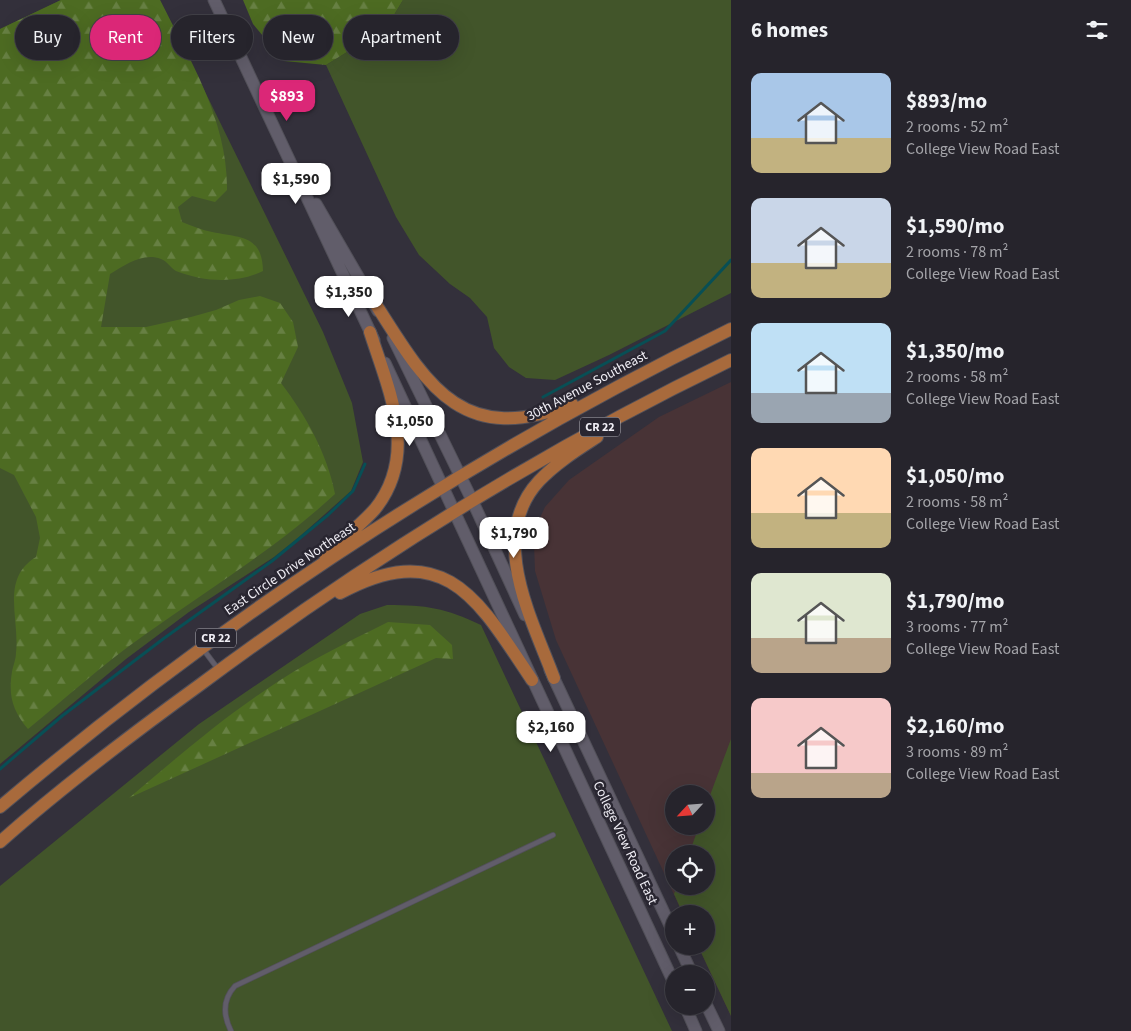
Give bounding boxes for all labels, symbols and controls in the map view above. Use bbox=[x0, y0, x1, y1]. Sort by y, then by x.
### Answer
chip: Buy bbox=[15, 15, 80, 60]
chip: Rent bbox=[90, 15, 161, 60]
chip: Filters bbox=[171, 15, 253, 60]
chip: New bbox=[263, 15, 333, 60]
chip: Apartment bbox=[343, 15, 459, 60]
text: 6 homes bbox=[751, 15, 828, 45]
icon: filters bbox=[1083, 16, 1111, 44]
pin: $893 bbox=[257, 80, 317, 122]
text: $893 bbox=[270, 85, 304, 107]
text: $893/mo bbox=[906, 86, 987, 116]
icon: home bbox=[791, 93, 851, 153]
text: 2 rooms · 52 m² bbox=[906, 116, 1008, 138]
text: College View Road East bbox=[906, 138, 1059, 160]
pin: $1,590 bbox=[255, 162, 337, 205]
text: $1,590 bbox=[272, 168, 320, 190]
text: $1,590/mo bbox=[906, 211, 1005, 241]
icon: home bbox=[791, 218, 851, 278]
text: 2 rooms · 78 m² bbox=[906, 241, 1008, 263]
text: College View Road East bbox=[906, 263, 1059, 285]
pin: $1,350 bbox=[308, 276, 390, 318]
text: $1,350 bbox=[325, 281, 373, 303]
text: $1,350/mo bbox=[906, 336, 1005, 366]
icon: home bbox=[791, 343, 851, 403]
street label: 30th Avenue Southeast bbox=[523, 346, 651, 426]
text: 2 rooms · 58 m² bbox=[906, 366, 1008, 388]
text: College View Road East bbox=[906, 388, 1059, 410]
pin: $1,050 bbox=[369, 404, 451, 447]
text: $1,050 bbox=[386, 410, 434, 432]
road number: CR 22 bbox=[580, 418, 620, 437]
text: $1,050/mo bbox=[906, 461, 1005, 491]
icon: home bbox=[791, 468, 851, 528]
text: 2 rooms · 58 m² bbox=[906, 491, 1008, 513]
text: College View Road East bbox=[906, 513, 1059, 535]
pin: $1,790 bbox=[473, 516, 555, 559]
street label: East Circle Drive Northeast bbox=[220, 517, 360, 620]
text: $1,790 bbox=[490, 522, 538, 544]
text: $1,790/mo bbox=[906, 586, 1005, 616]
icon: home bbox=[791, 593, 851, 653]
text: 3 rooms · 77 m² bbox=[906, 616, 1008, 638]
road number: CR 22 bbox=[196, 628, 236, 648]
text: College View Road East bbox=[906, 638, 1059, 660]
pin: $2,160 bbox=[510, 710, 592, 753]
text: $2,160/mo bbox=[906, 711, 1005, 741]
text: $2,160 bbox=[527, 716, 575, 738]
icon: home bbox=[791, 718, 851, 778]
text: 3 rooms · 89 m² bbox=[906, 741, 1008, 763]
text: College View Road East bbox=[906, 763, 1059, 785]
street label: College View Road East bbox=[588, 778, 663, 908]
north arrow bbox=[665, 785, 715, 835]
map controls bbox=[665, 785, 715, 1015]
button: locate bbox=[665, 845, 715, 895]
button: + bbox=[665, 905, 715, 955]
button: − bbox=[665, 965, 715, 1015]

